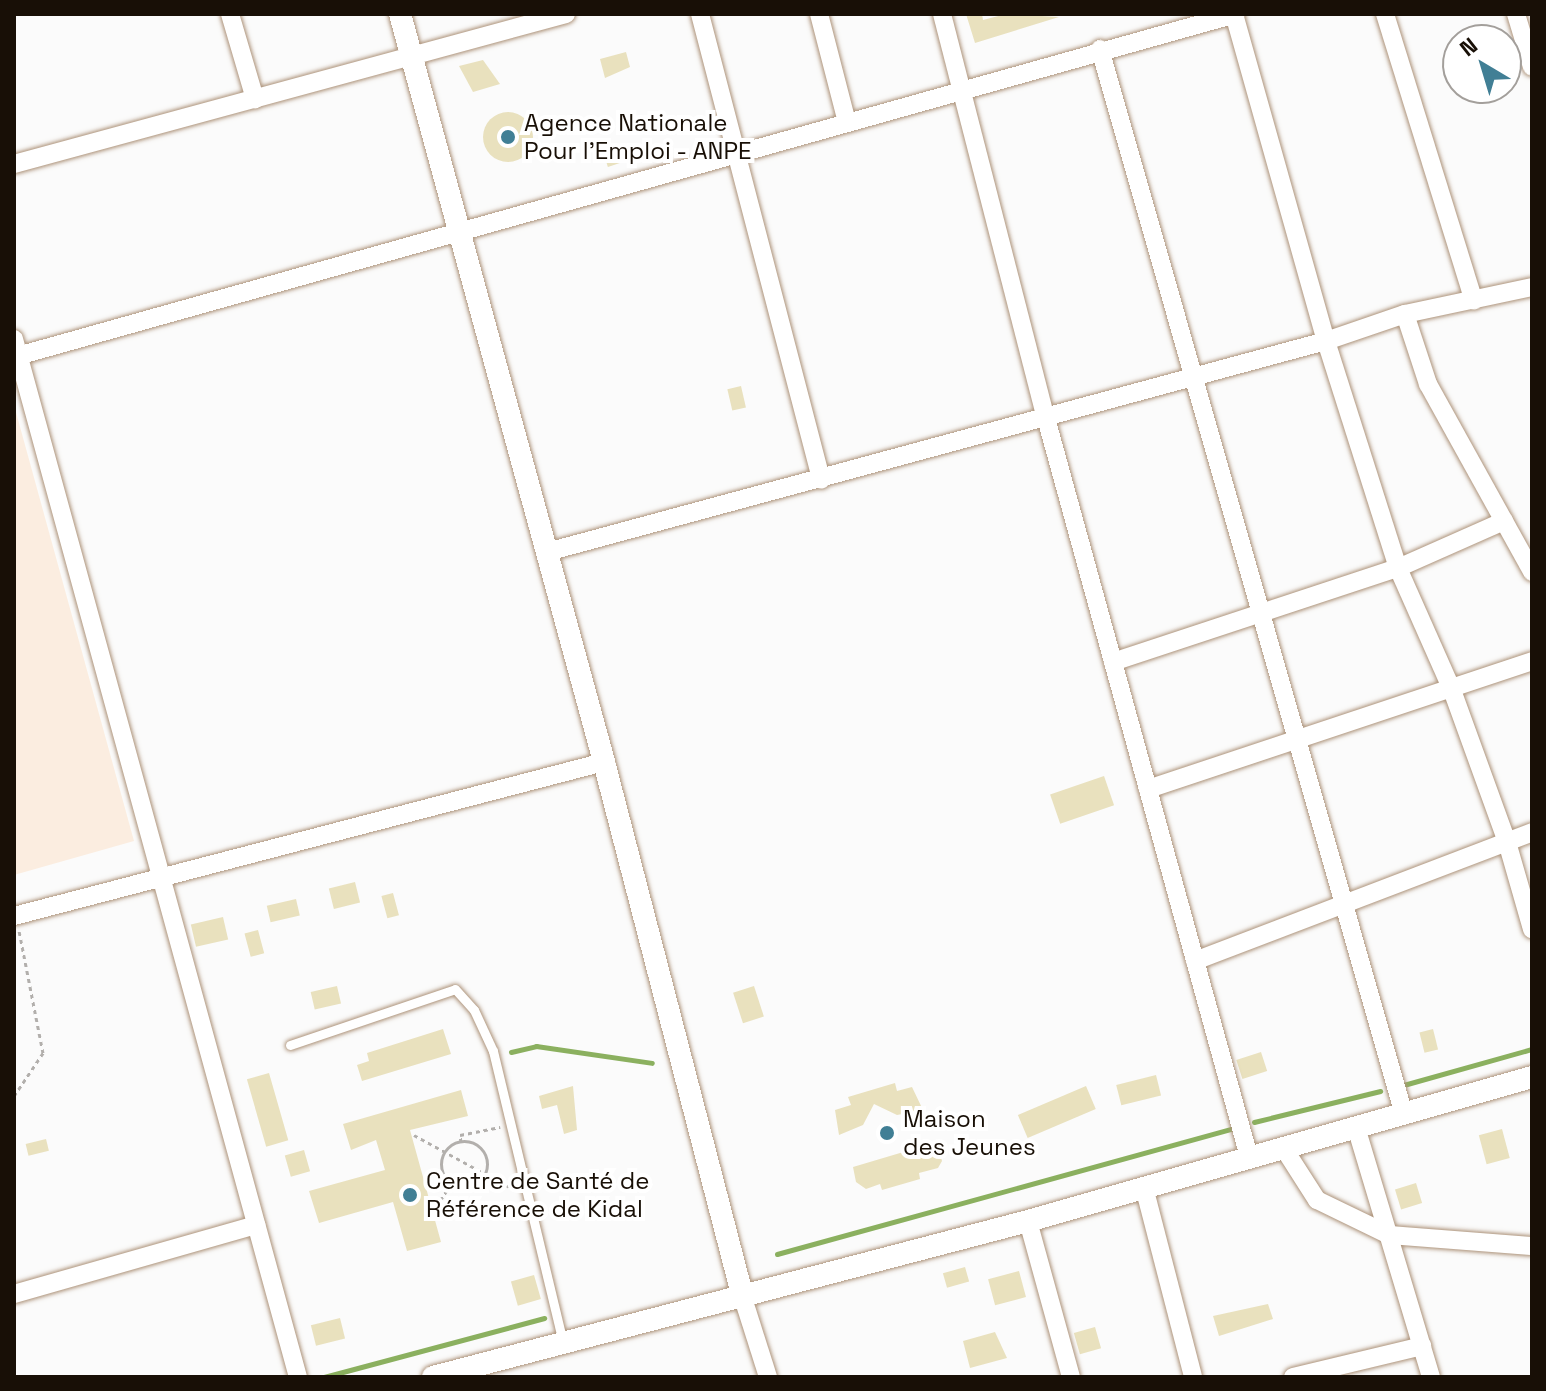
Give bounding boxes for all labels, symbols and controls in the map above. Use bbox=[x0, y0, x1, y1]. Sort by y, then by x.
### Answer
north arrow bbox=[1442, 24, 1522, 104]
text: N bbox=[1454, 31, 1483, 62]
place label: Agence Nationale Pour l’Emploi - ANPE bbox=[524, 109, 753, 165]
marker: Agence Nationale Pour l’Emploi - ANPE bbox=[499, 128, 517, 146]
place label: Maison des Jeunes bbox=[903, 1105, 1036, 1161]
marker: Maison des Jeunes bbox=[878, 1124, 896, 1142]
place label: Centre de Santé de Référence de Kidal bbox=[426, 1167, 649, 1223]
marker: Centre de Santé de Référence de Kidal bbox=[401, 1186, 419, 1204]

